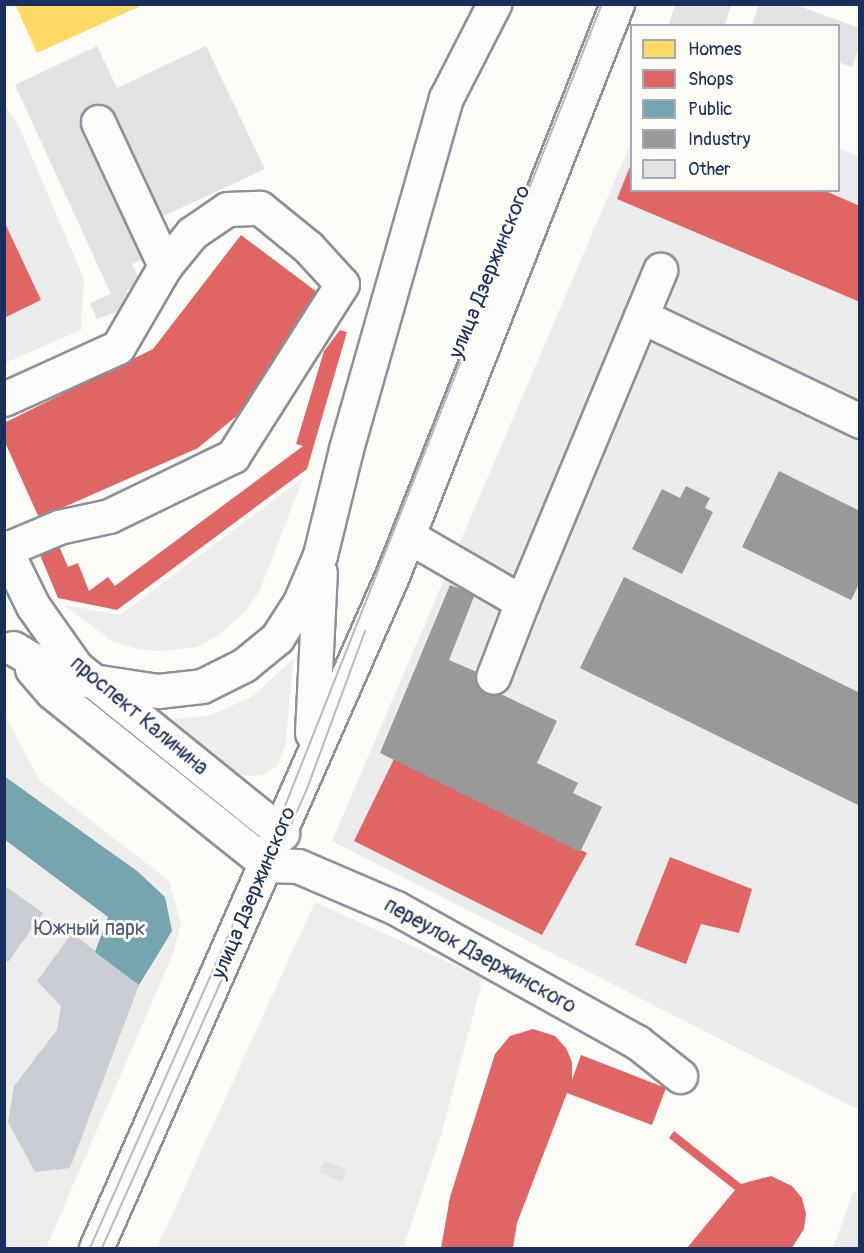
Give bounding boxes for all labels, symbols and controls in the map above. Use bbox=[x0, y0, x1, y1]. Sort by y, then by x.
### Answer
legend bbox=[630, 24, 840, 192]
text: Homes bbox=[688, 38, 741, 61]
text: Shops bbox=[688, 68, 733, 91]
text: Public bbox=[688, 98, 732, 121]
text: Industry bbox=[688, 128, 751, 151]
text: Other bbox=[688, 158, 730, 181]
street label: улица Дзержинского bbox=[444, 182, 536, 362]
street label: проспект Калинина bbox=[65, 651, 213, 781]
street label: улица Дзержинского bbox=[206, 803, 302, 983]
street label: переулок Дзержинского bbox=[380, 893, 580, 1019]
park label: Южный парк bbox=[34, 916, 146, 942]

